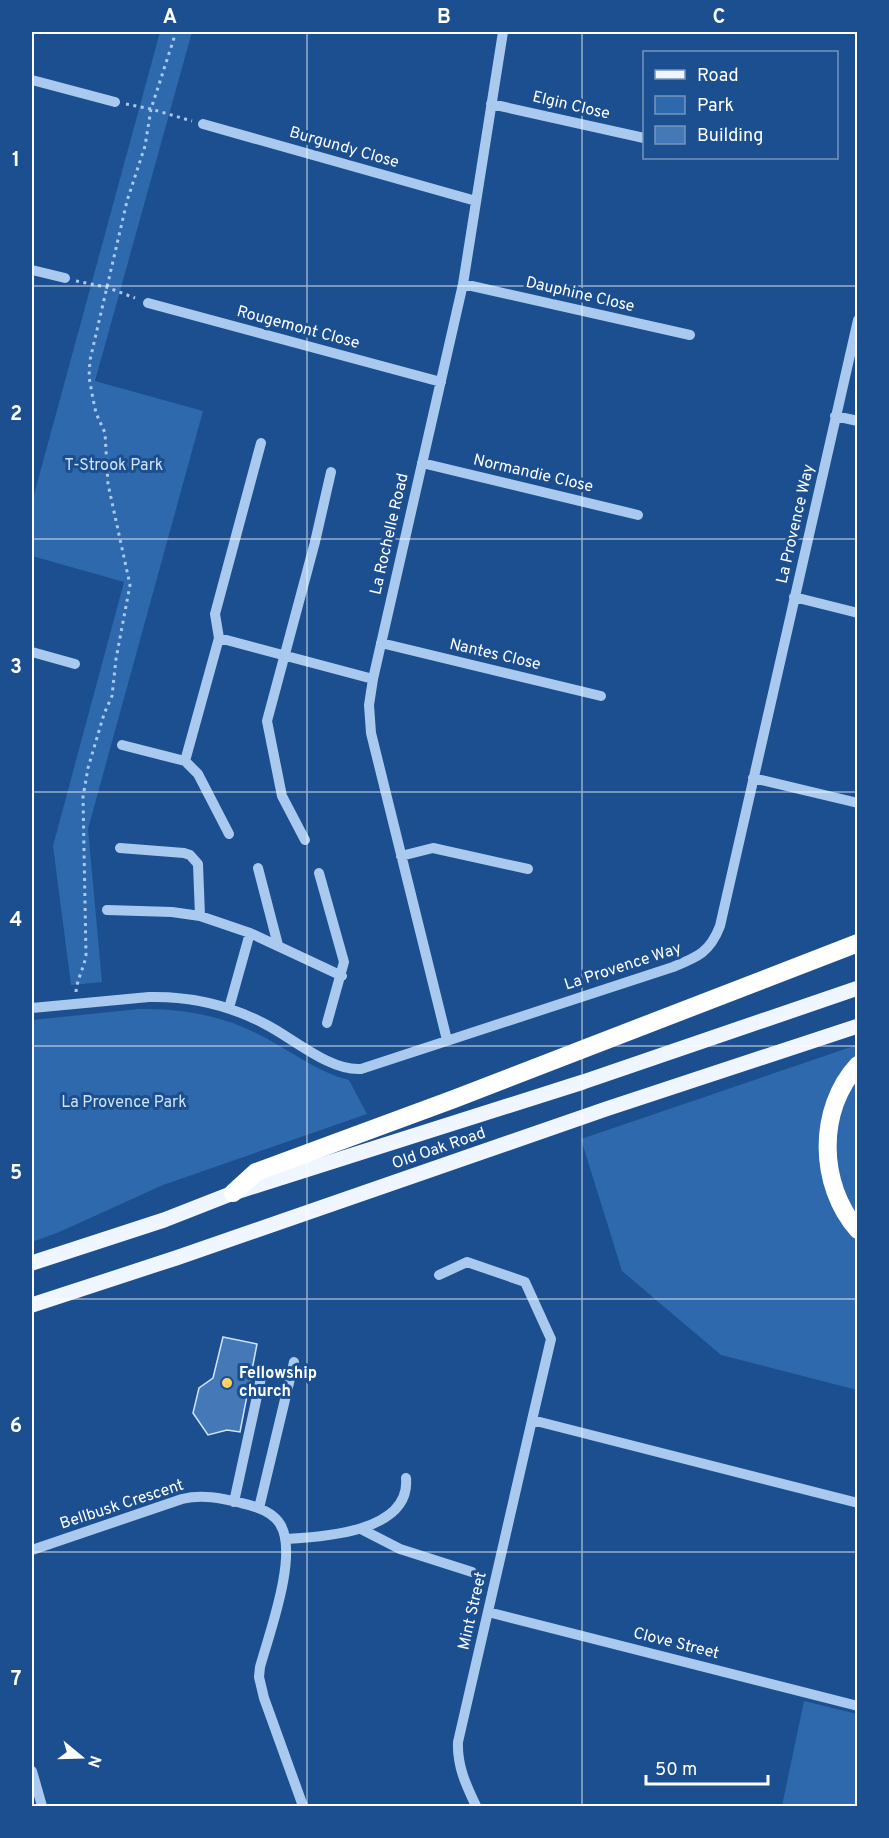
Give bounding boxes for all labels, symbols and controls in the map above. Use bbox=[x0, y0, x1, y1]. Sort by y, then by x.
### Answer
text: A bbox=[163, 5, 177, 31]
text: B bbox=[437, 5, 451, 31]
text: C bbox=[713, 5, 725, 31]
legend bbox=[643, 51, 838, 159]
text: Road bbox=[697, 65, 739, 88]
street label: Elgin Close bbox=[530, 87, 612, 125]
text: Park bbox=[697, 95, 734, 118]
street label: Burgundy Close bbox=[287, 123, 401, 173]
text: Building bbox=[697, 125, 763, 148]
text: 1 bbox=[12, 148, 20, 174]
street label: Dauphine Close bbox=[524, 273, 636, 317]
street label: Rougemont Close bbox=[234, 302, 362, 354]
text: 2 bbox=[10, 402, 22, 428]
street label: Normandie Close bbox=[471, 450, 595, 498]
park label: T-Strook Park bbox=[65, 456, 163, 476]
street label: La Provence Way bbox=[773, 462, 819, 586]
street label: La Rochelle Road bbox=[366, 471, 414, 597]
street label: Nantes Close bbox=[447, 635, 543, 675]
text: 3 bbox=[10, 655, 22, 681]
text: 4 bbox=[10, 908, 22, 934]
street label: La Provence Way bbox=[562, 939, 684, 995]
park label: La Provence Park bbox=[61, 1093, 187, 1113]
street label: Old Oak Road bbox=[390, 1124, 488, 1174]
text: 5 bbox=[10, 1161, 22, 1187]
place label: Fellowship church bbox=[239, 1364, 317, 1402]
marker: Fellowship church bbox=[220, 1376, 234, 1390]
text: 6 bbox=[10, 1414, 22, 1440]
street label: Bellbusk Crescent bbox=[58, 1476, 186, 1534]
street label: Mint Street bbox=[454, 1570, 492, 1652]
street label: Clove Street bbox=[631, 1624, 721, 1664]
text: 7 bbox=[11, 1667, 21, 1693]
north arrow bbox=[51, 1727, 111, 1787]
scale bar bbox=[646, 1748, 768, 1786]
text: N bbox=[82, 1753, 105, 1770]
text: 50 m bbox=[655, 1759, 697, 1782]

